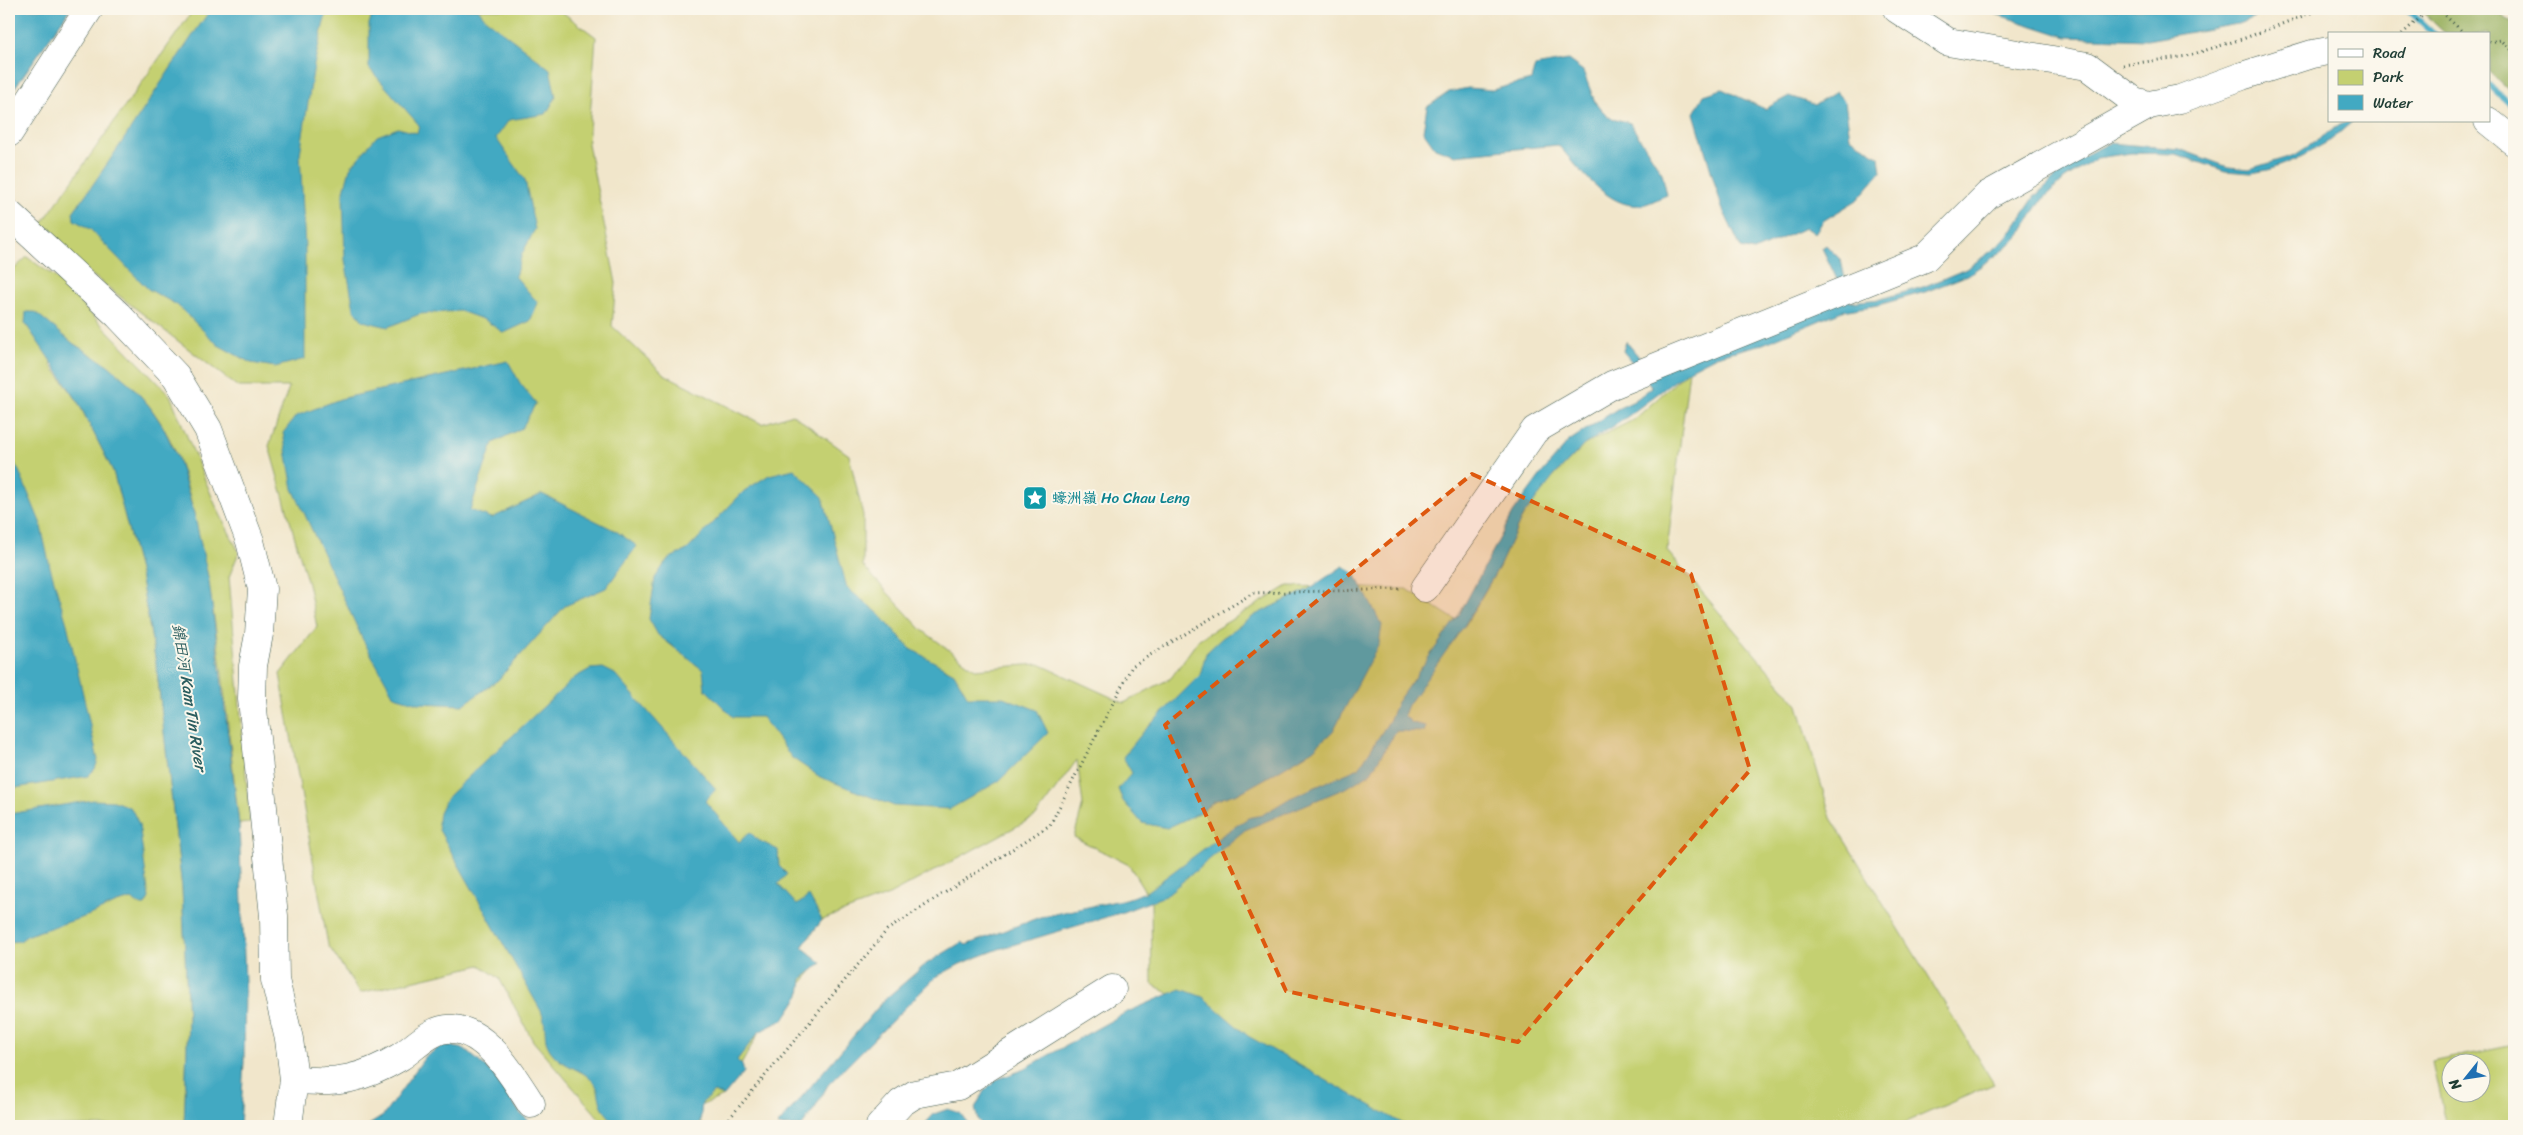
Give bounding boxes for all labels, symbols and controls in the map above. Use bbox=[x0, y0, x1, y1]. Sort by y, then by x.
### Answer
legend bbox=[2328, 32, 2490, 122]
text: Road bbox=[2373, 40, 2406, 66]
text: Park bbox=[2373, 64, 2404, 90]
text: Water bbox=[2373, 90, 2413, 116]
place icon: 蠔洲嶺 Ho Chau Leng bbox=[1022, 485, 1048, 511]
place label: 蠔洲嶺 Ho Chau Leng bbox=[1052, 485, 1190, 511]
water label: 錦田河 Kam Tin River bbox=[164, 622, 216, 776]
north arrow bbox=[2440, 1052, 2490, 1102]
text: N bbox=[2442, 1074, 2469, 1096]

